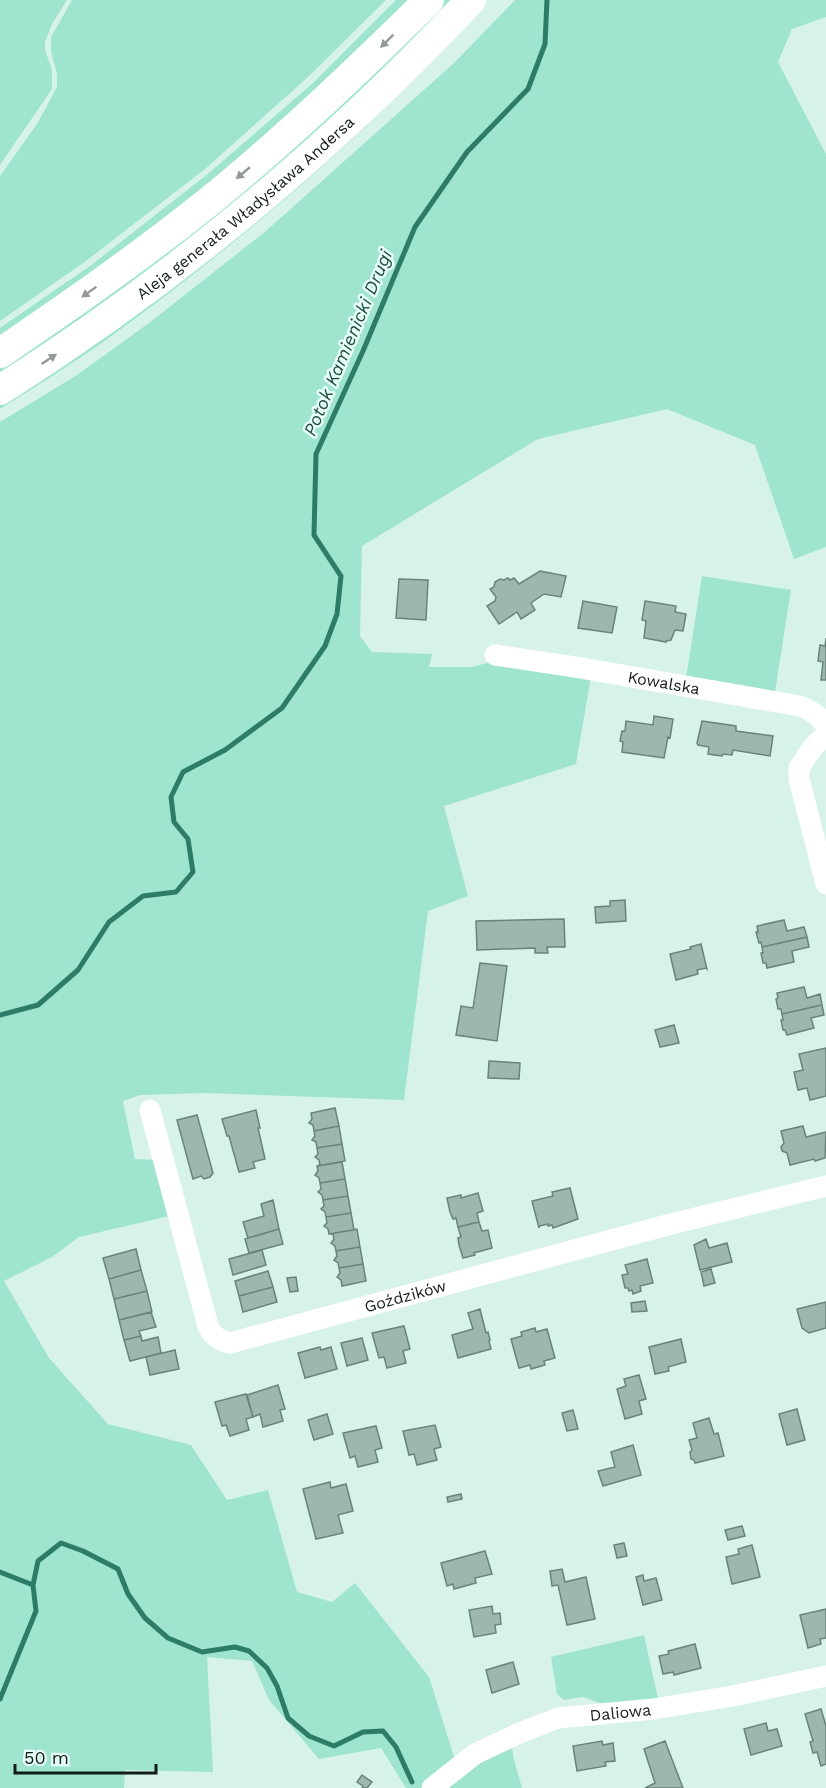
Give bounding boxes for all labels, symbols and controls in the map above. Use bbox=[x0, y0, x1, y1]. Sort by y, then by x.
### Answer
one-way arrow bbox=[381, 34, 395, 48]
street label: Aleja generała Władysława Andersa bbox=[133, 112, 358, 303]
one-way arrow bbox=[235, 166, 251, 179]
water label: Potok Kamienicki Drugi bbox=[299, 245, 397, 439]
one-way arrow bbox=[82, 286, 97, 298]
one-way arrow bbox=[41, 353, 57, 364]
street label: Kowalska bbox=[626, 667, 701, 698]
street label: Goździków bbox=[362, 1276, 448, 1316]
street label: Daliowa bbox=[589, 1700, 652, 1725]
scale bar bbox=[15, 1737, 156, 1775]
text: 50 m bbox=[24, 1747, 69, 1768]

